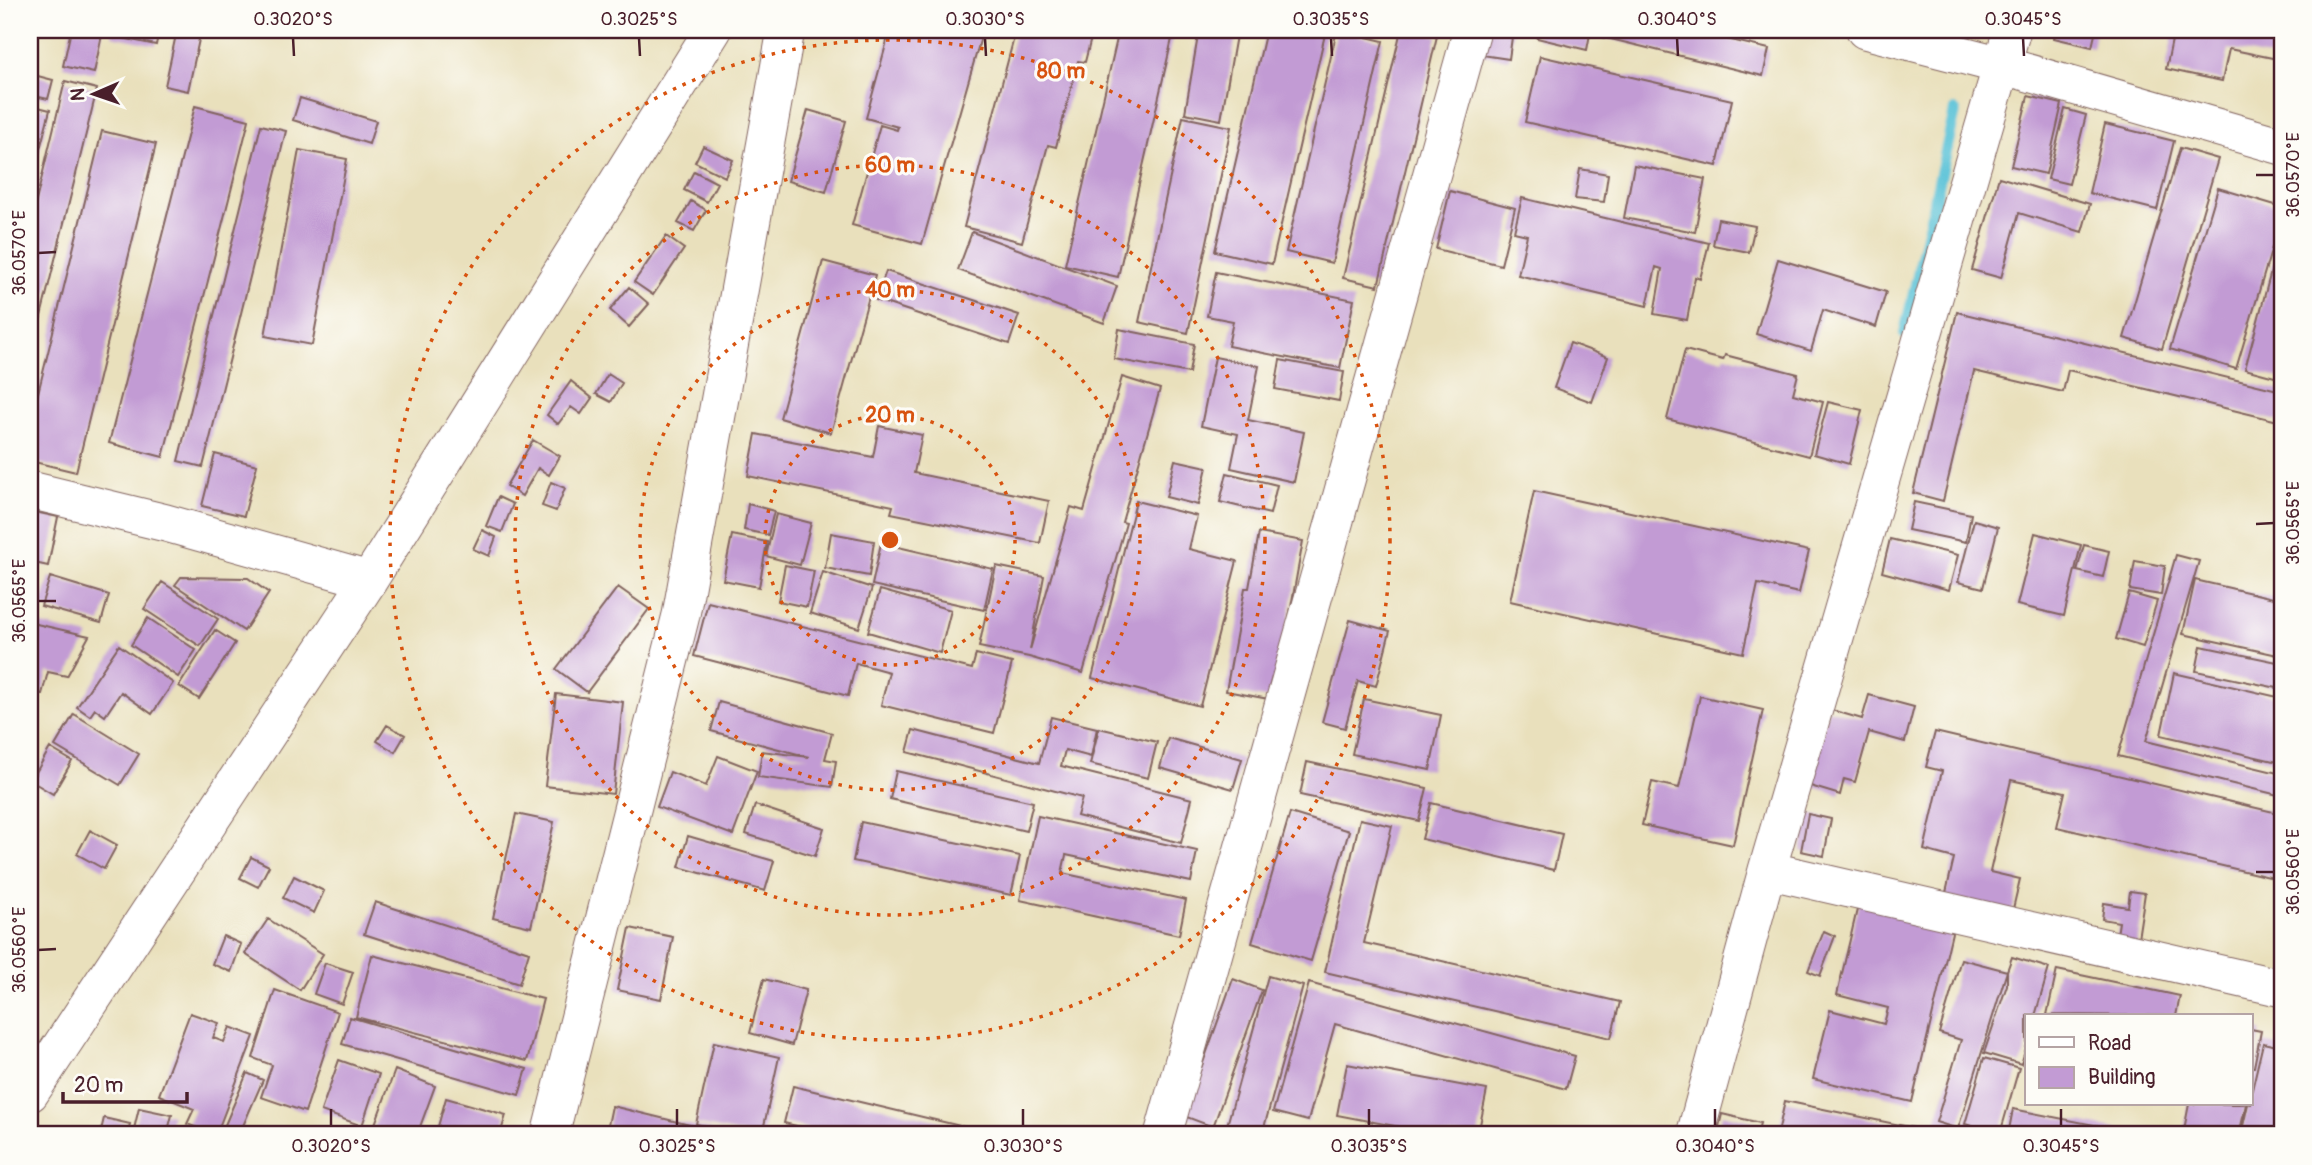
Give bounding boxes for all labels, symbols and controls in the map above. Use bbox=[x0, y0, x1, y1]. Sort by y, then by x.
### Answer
text: 0.3020°S bbox=[253, 8, 333, 31]
text: 0.3025°S bbox=[601, 8, 677, 31]
text: 0.3030°S bbox=[945, 8, 1025, 31]
text: 0.3035°S bbox=[1293, 8, 1369, 31]
text: 0.3040°S bbox=[1637, 8, 1717, 31]
text: 0.3045°S bbox=[1984, 8, 2062, 31]
text: 80 m bbox=[1037, 58, 1085, 85]
north arrow bbox=[60, 60, 130, 130]
text: N bbox=[66, 88, 90, 101]
text: 36.0570°E bbox=[2282, 132, 2305, 218]
text: 60 m bbox=[865, 152, 915, 179]
text: 36.0570°E bbox=[8, 210, 31, 296]
text: 40 m bbox=[865, 277, 915, 304]
text: 20 m bbox=[865, 402, 915, 429]
text: 36.0565°E bbox=[2282, 481, 2305, 565]
centre of rings bbox=[878, 528, 902, 552]
text: 36.0565°E bbox=[8, 559, 31, 643]
text: 36.0560°E bbox=[2282, 829, 2305, 915]
text: 36.0560°E bbox=[8, 907, 31, 993]
legend bbox=[2025, 1014, 2252, 1106]
text: Road bbox=[2088, 1030, 2132, 1057]
scale bar bbox=[63, 1060, 187, 1104]
text: Building bbox=[2088, 1064, 2155, 1091]
text: 20 m bbox=[74, 1072, 123, 1099]
text: 0.3020°S bbox=[291, 1135, 371, 1158]
text: 0.3025°S bbox=[639, 1135, 715, 1158]
text: 0.3030°S bbox=[983, 1135, 1063, 1158]
text: 0.3035°S bbox=[1331, 1135, 1407, 1158]
text: 0.3040°S bbox=[1675, 1135, 1755, 1158]
text: 0.3045°S bbox=[2022, 1135, 2100, 1158]

